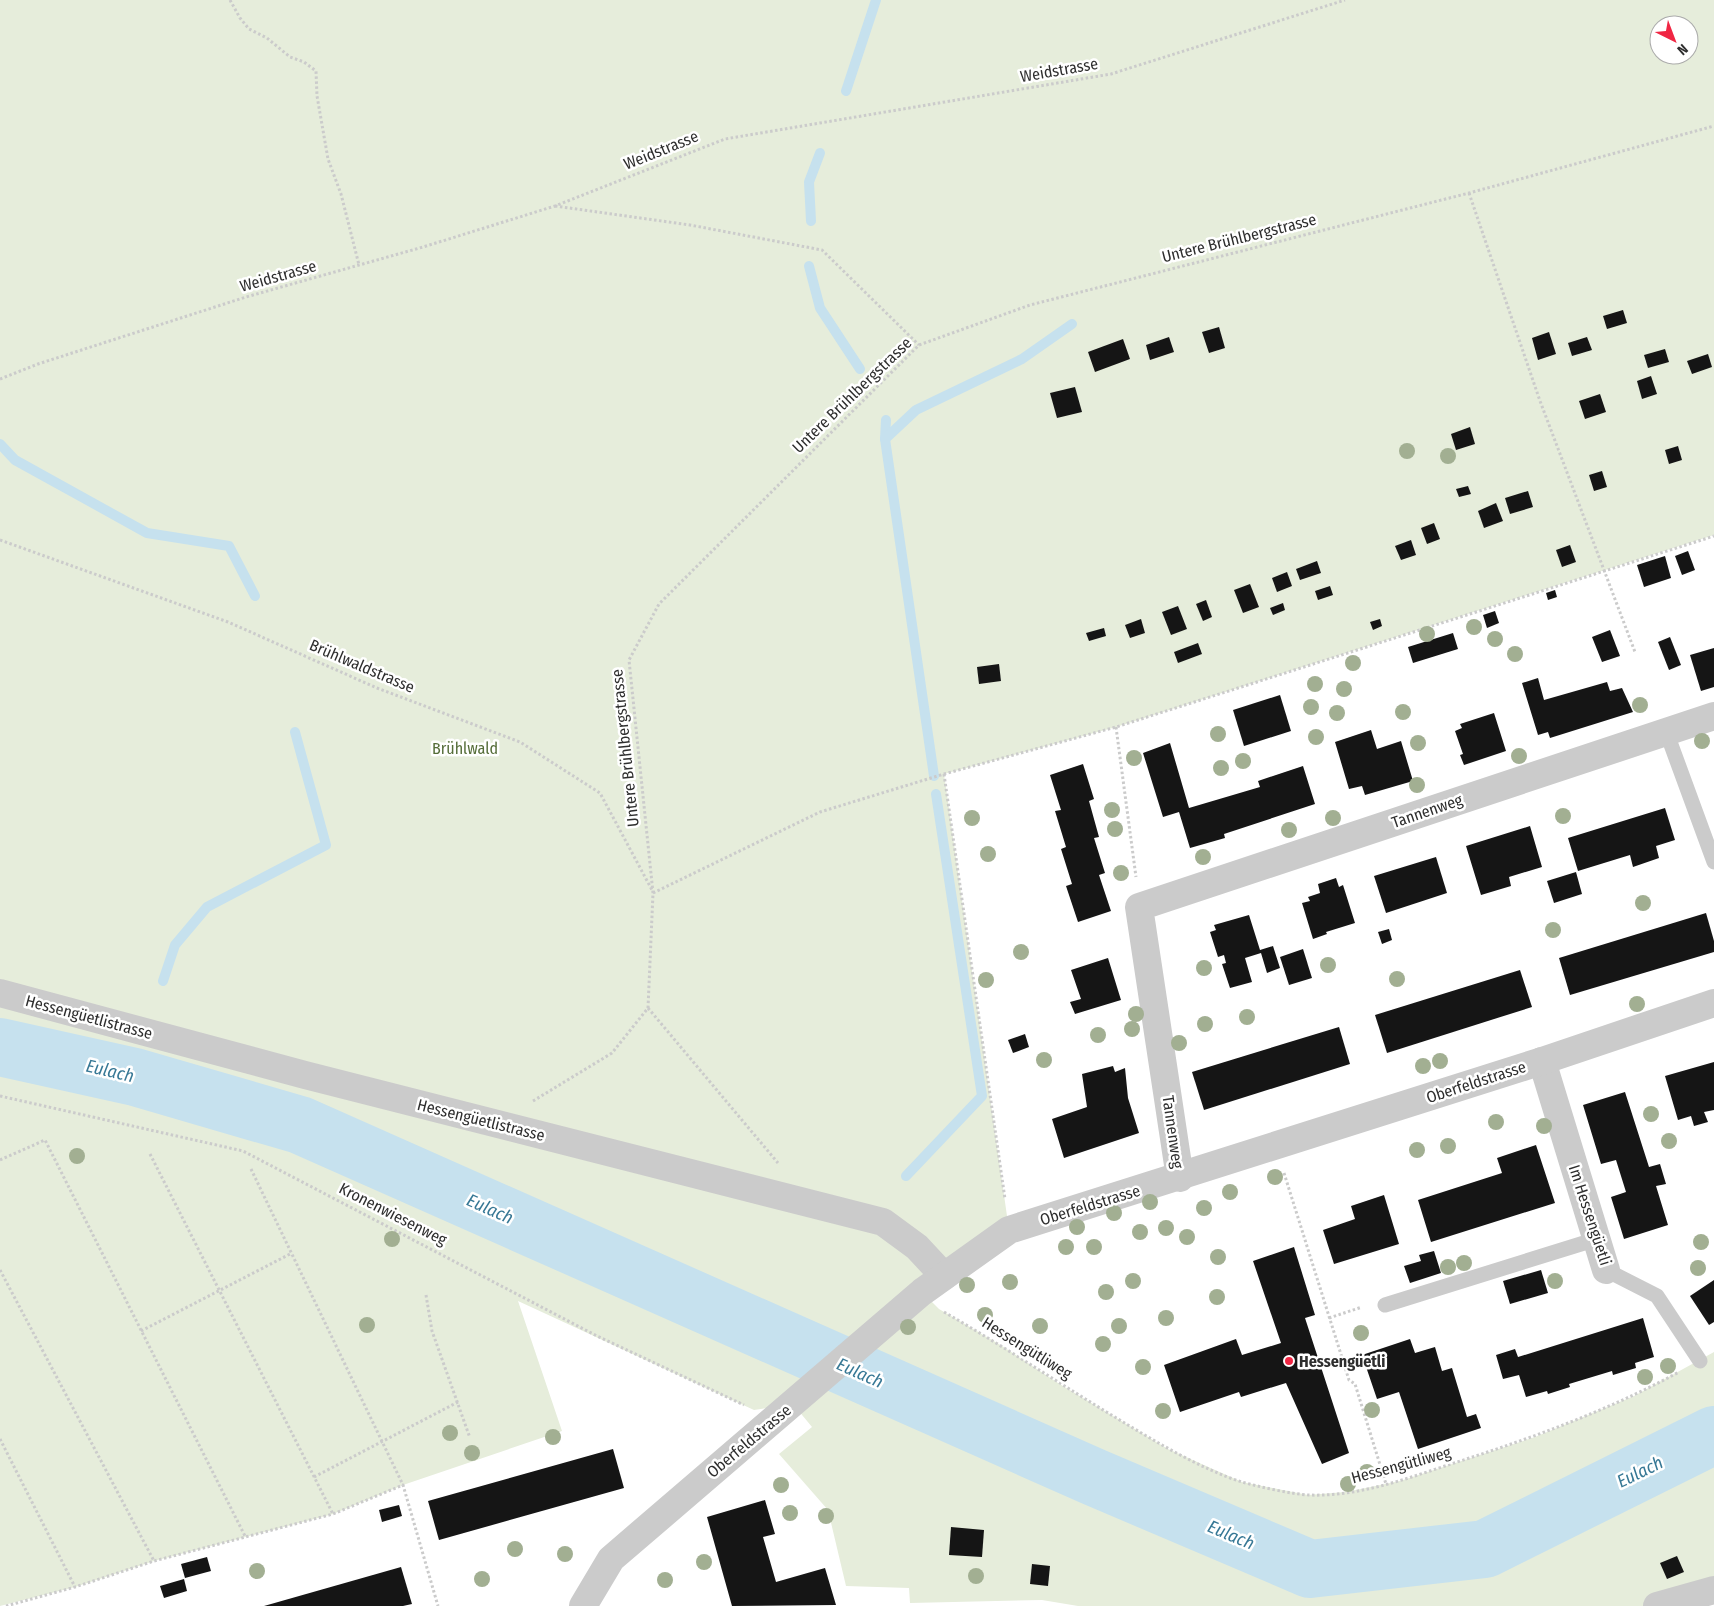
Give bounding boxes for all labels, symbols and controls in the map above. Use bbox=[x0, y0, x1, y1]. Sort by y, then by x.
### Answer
north arrow bbox=[1649, 15, 1699, 65]
text: N bbox=[1674, 40, 1691, 58]
street label: Weidstrasse bbox=[1019, 54, 1099, 86]
street label: Weidstrasse bbox=[621, 126, 701, 174]
street label: Untere Brühlbergstrasse bbox=[1160, 210, 1318, 266]
street label: Weidstrasse bbox=[238, 256, 318, 296]
street label: Untere Brühlbergstrasse bbox=[788, 333, 916, 457]
street label: Brühlwaldstrasse bbox=[307, 635, 417, 697]
street label: Untere Brühlbergstrasse bbox=[607, 668, 643, 828]
park label: Brühlwald bbox=[432, 739, 498, 758]
street label: Tannenweg bbox=[1389, 790, 1465, 832]
street label: Hessengüetlistrasse bbox=[23, 991, 155, 1043]
water label: Eulach bbox=[84, 1055, 136, 1087]
street label: Oberfeldstrasse bbox=[1424, 1057, 1528, 1107]
street label: Tannenweg bbox=[1158, 1094, 1188, 1170]
street label: Hessengüetlistrasse bbox=[415, 1095, 547, 1145]
street label: Im Hessengüetli bbox=[1565, 1162, 1615, 1268]
street label: Kronenwiesenweg bbox=[336, 1179, 450, 1250]
street label: Oberfeldstrasse bbox=[1038, 1181, 1142, 1229]
water label: Eulach bbox=[463, 1189, 517, 1229]
street label: Hessengütliweg bbox=[979, 1313, 1076, 1383]
place label: Hessengüetli bbox=[1299, 1352, 1385, 1371]
water label: Eulach bbox=[833, 1353, 887, 1393]
marker: Hessengüetli bbox=[1283, 1355, 1295, 1367]
street label: Oberfeldstrasse bbox=[703, 1400, 795, 1482]
street label: Hessengütliweg bbox=[1349, 1442, 1453, 1487]
water label: Eulach bbox=[1613, 1451, 1667, 1493]
water label: Eulach bbox=[1204, 1515, 1258, 1555]

